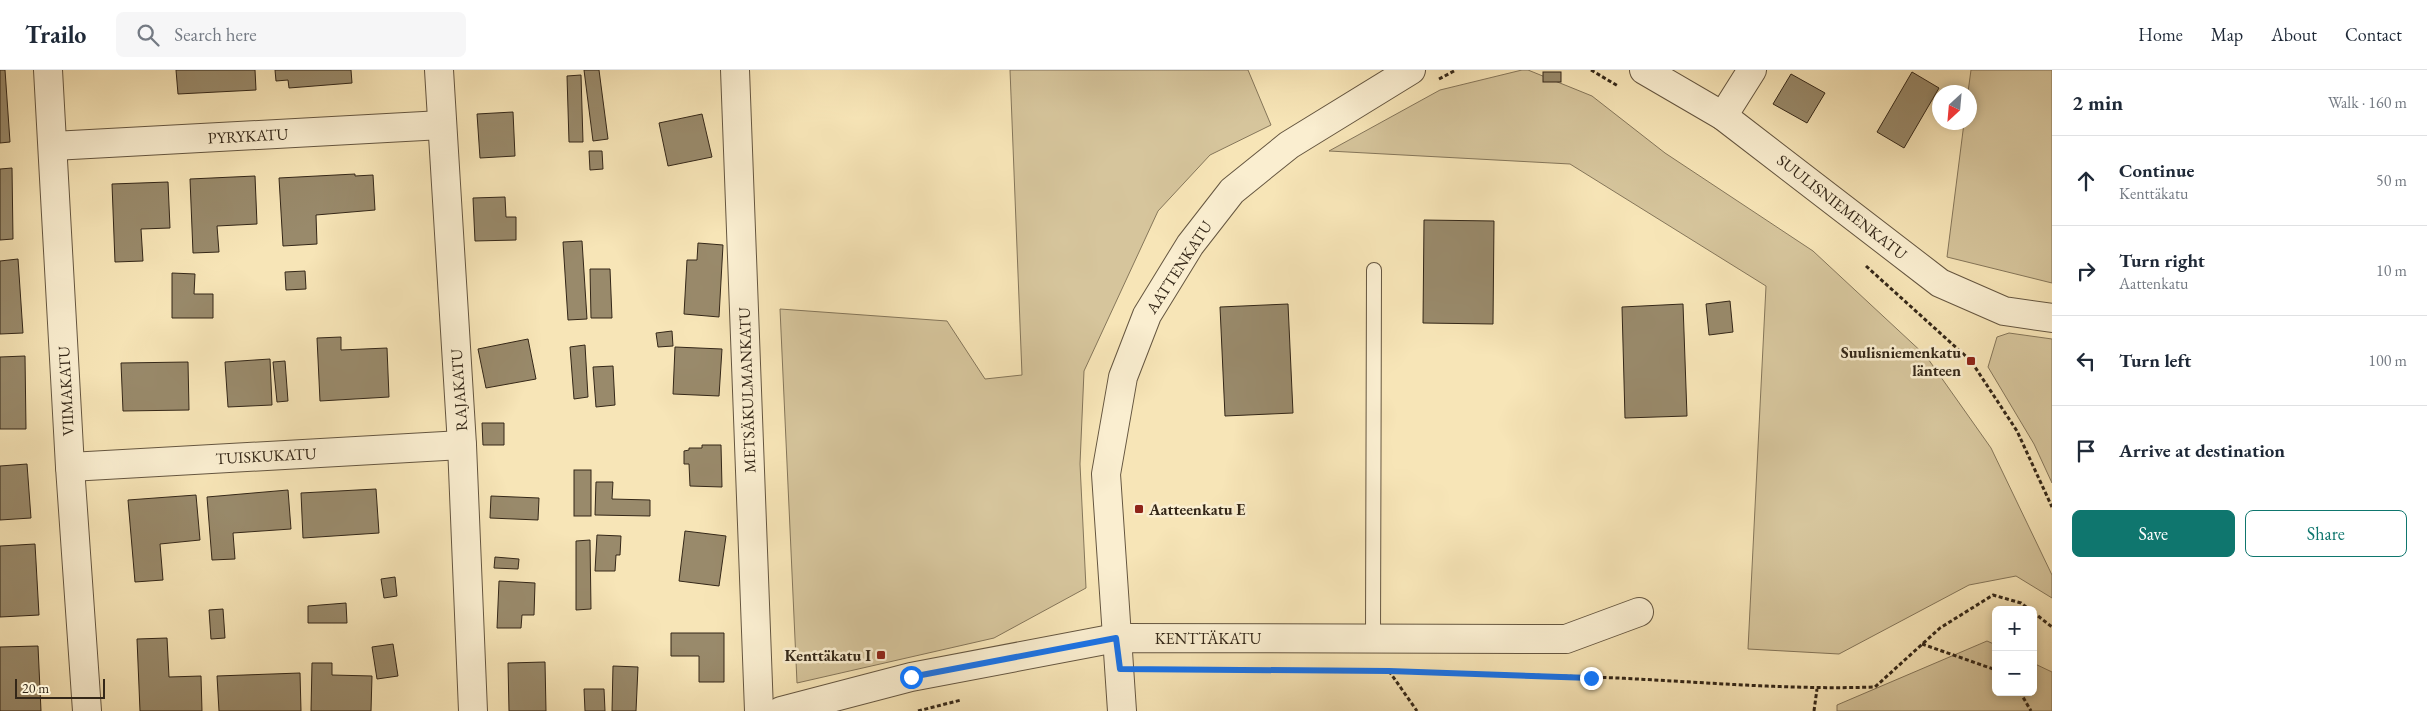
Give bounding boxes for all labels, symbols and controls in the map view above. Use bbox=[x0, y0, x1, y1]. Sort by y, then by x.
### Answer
search box bbox=[116, 12, 466, 57]
text: Trailo bbox=[25, 19, 86, 50]
icon: search bbox=[134, 21, 162, 49]
text: Search here bbox=[174, 22, 257, 47]
text: Home bbox=[2138, 23, 2183, 46]
text: Map bbox=[2211, 23, 2243, 46]
text: About bbox=[2271, 23, 2317, 46]
text: Contact bbox=[2345, 23, 2402, 46]
north arrow bbox=[1932, 85, 1977, 130]
text: 2 min bbox=[2072, 89, 2123, 116]
text: Walk · 160 m bbox=[2328, 92, 2407, 113]
street label: PYRYKATU bbox=[207, 123, 289, 149]
street label: SUULISNIEMENKATU bbox=[1773, 150, 1911, 264]
text: Continue bbox=[2119, 158, 2194, 183]
icon: ahead bbox=[2072, 167, 2100, 195]
text: 50 m bbox=[2376, 170, 2407, 191]
text: Kenttäkatu bbox=[2119, 183, 2188, 204]
street label: AATTENKATU bbox=[1141, 216, 1217, 318]
text: Turn right bbox=[2119, 248, 2205, 273]
icon: right bbox=[2072, 257, 2100, 285]
text: 10 m bbox=[2376, 260, 2407, 281]
text: Aattenkatu bbox=[2119, 273, 2189, 294]
street label: METSÄKULMANKATU bbox=[734, 307, 760, 473]
place label: Suulisniemenkatu länteen bbox=[1841, 342, 1961, 381]
street label: VIIMAKATU bbox=[53, 345, 79, 437]
icon: left bbox=[2072, 347, 2100, 375]
street label: RAJAKATU bbox=[446, 348, 472, 432]
text: Turn left bbox=[2119, 348, 2191, 373]
text: 100 m bbox=[2368, 350, 2407, 371]
marker: Suulisniemenkatu länteen bbox=[1965, 355, 1977, 367]
icon: arrive bbox=[2072, 437, 2100, 465]
text: Arrive at destination bbox=[2119, 438, 2285, 463]
street label: TUISKUKATU bbox=[215, 443, 317, 469]
place label: Aatteenkatu E bbox=[1148, 499, 1245, 520]
marker: Aatteenkatu E bbox=[1133, 503, 1145, 515]
button: Save bbox=[2072, 510, 2235, 557]
button: Share bbox=[2245, 510, 2407, 557]
map controls bbox=[1992, 606, 2037, 696]
button: + bbox=[1992, 606, 2037, 651]
street label: KENTTÄKATU bbox=[1155, 628, 1262, 649]
place label: Kenttäkatu I bbox=[784, 645, 871, 666]
marker: Kenttäkatu I bbox=[875, 649, 887, 661]
button: − bbox=[1992, 651, 2037, 696]
route start bbox=[900, 666, 923, 689]
route end bbox=[1580, 667, 1603, 690]
scale bar bbox=[15, 676, 105, 699]
text: 20 m bbox=[22, 679, 49, 697]

